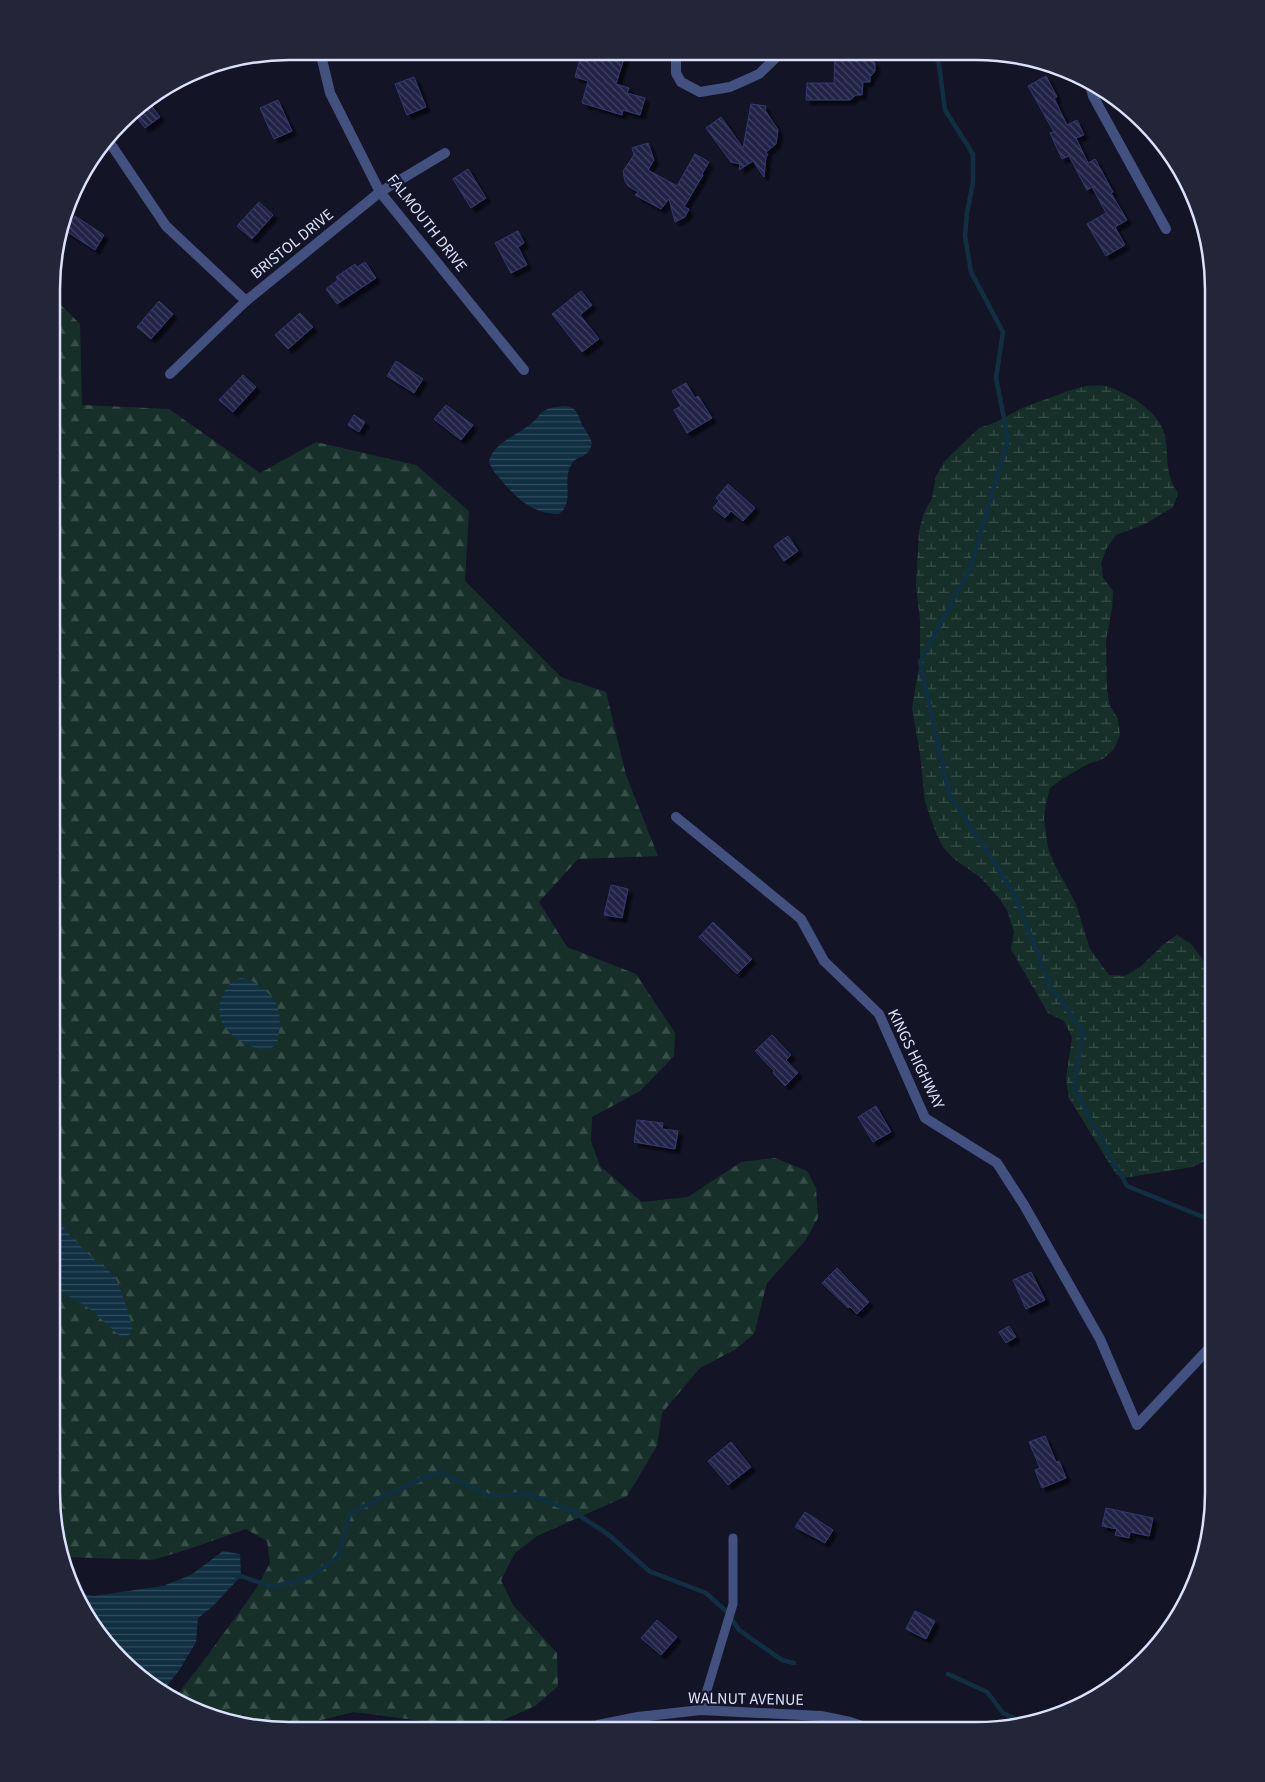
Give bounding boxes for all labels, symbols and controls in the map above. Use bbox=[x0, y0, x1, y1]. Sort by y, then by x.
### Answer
street label: FALMOUTH DRIVE bbox=[382, 170, 472, 276]
street label: BRISTOL DRIVE bbox=[246, 204, 338, 284]
street label: KINGS HIGHWAY bbox=[882, 1005, 950, 1113]
street label: WALNUT AVENUE bbox=[688, 1687, 804, 1711]

